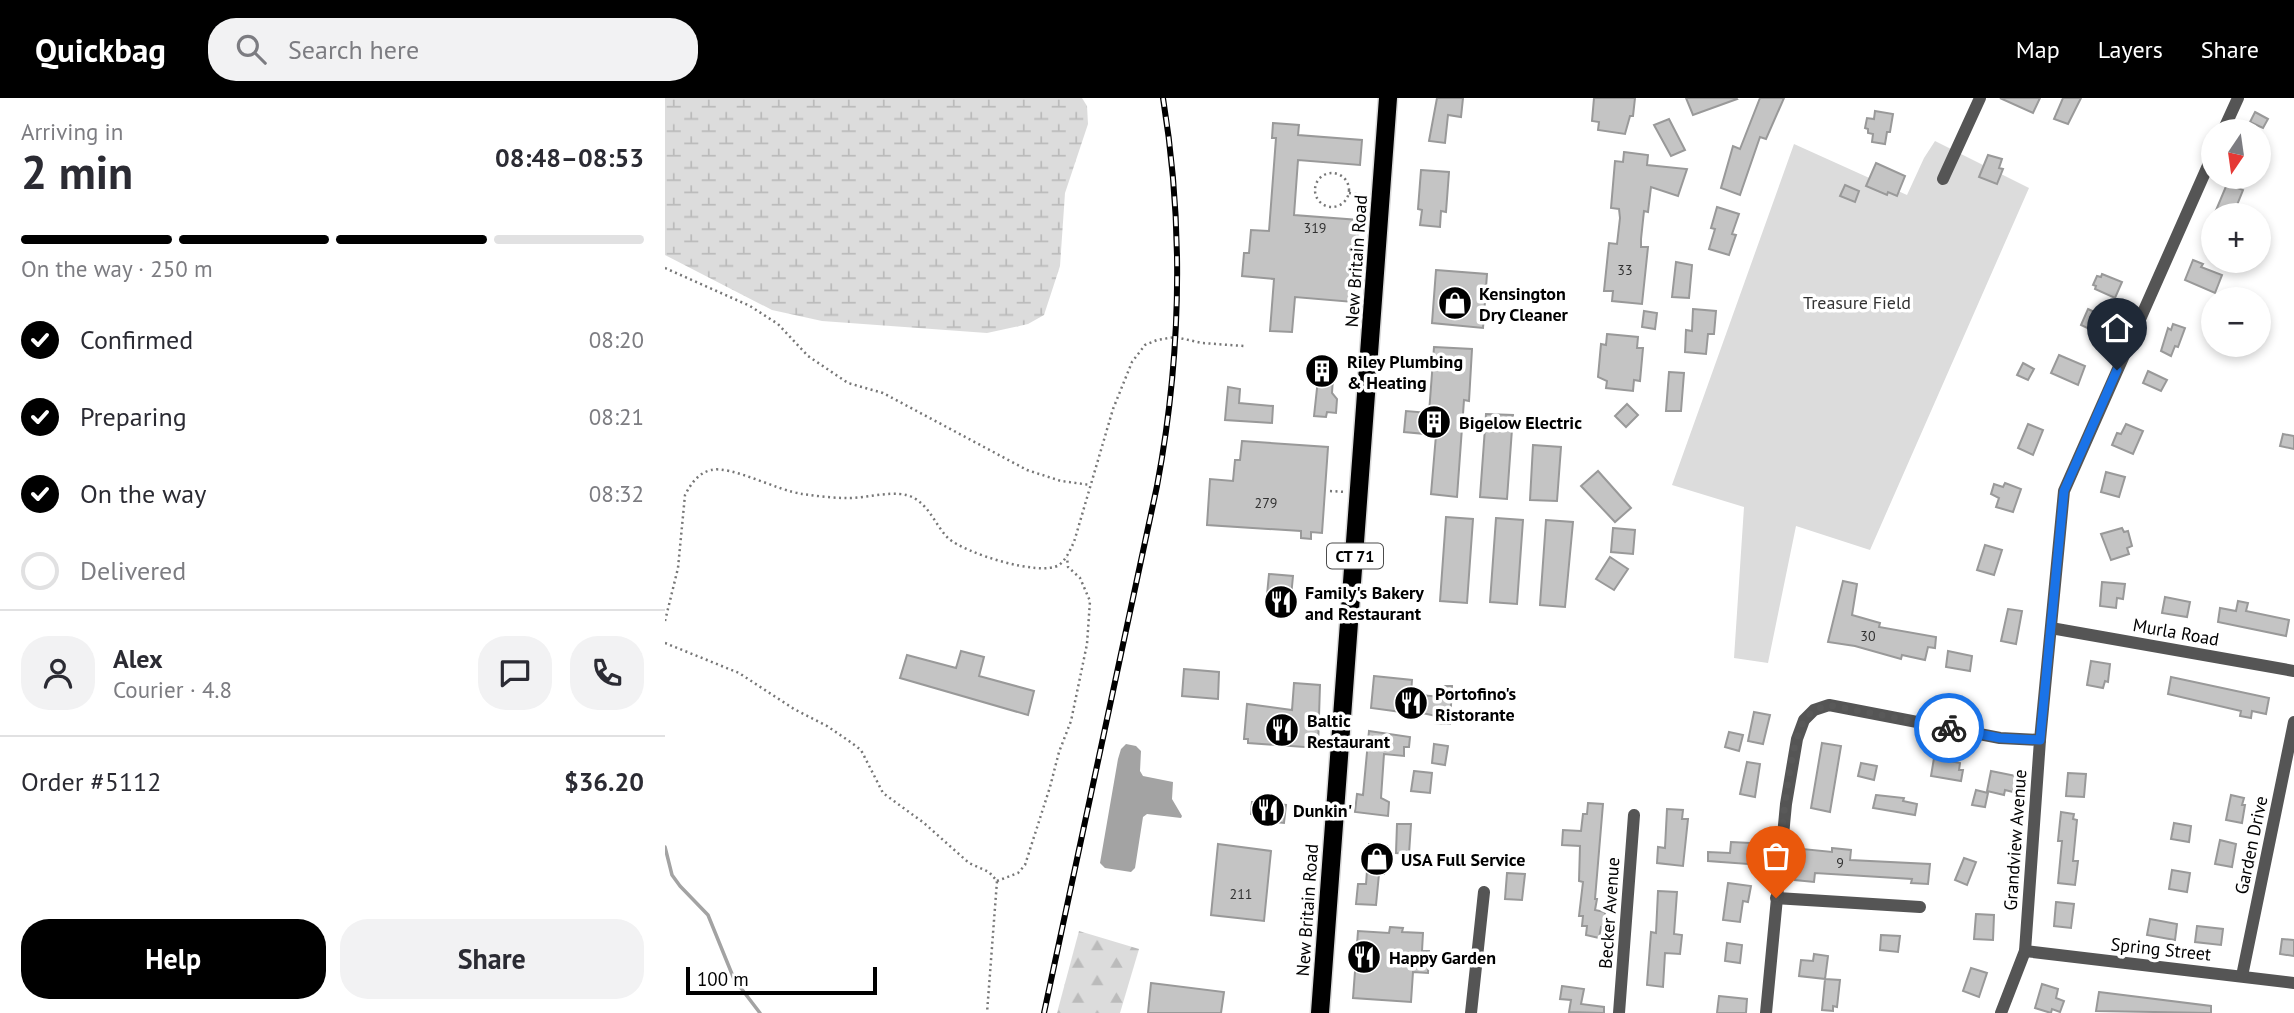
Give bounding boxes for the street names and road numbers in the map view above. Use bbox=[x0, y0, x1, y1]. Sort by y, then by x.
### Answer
street label: New Britain Road bbox=[1340, 194, 1372, 328]
road number: CT 71 bbox=[1327, 544, 1383, 569]
street label: Murla Road bbox=[2131, 613, 2221, 651]
street label: Grandview Avenue bbox=[1999, 769, 2031, 911]
street label: Garden Drive bbox=[2229, 794, 2273, 896]
street label: New Britain Road bbox=[1291, 843, 1323, 977]
street label: Becker Avenue bbox=[1594, 856, 1624, 970]
street label: Spring Street bbox=[2110, 932, 2212, 966]

